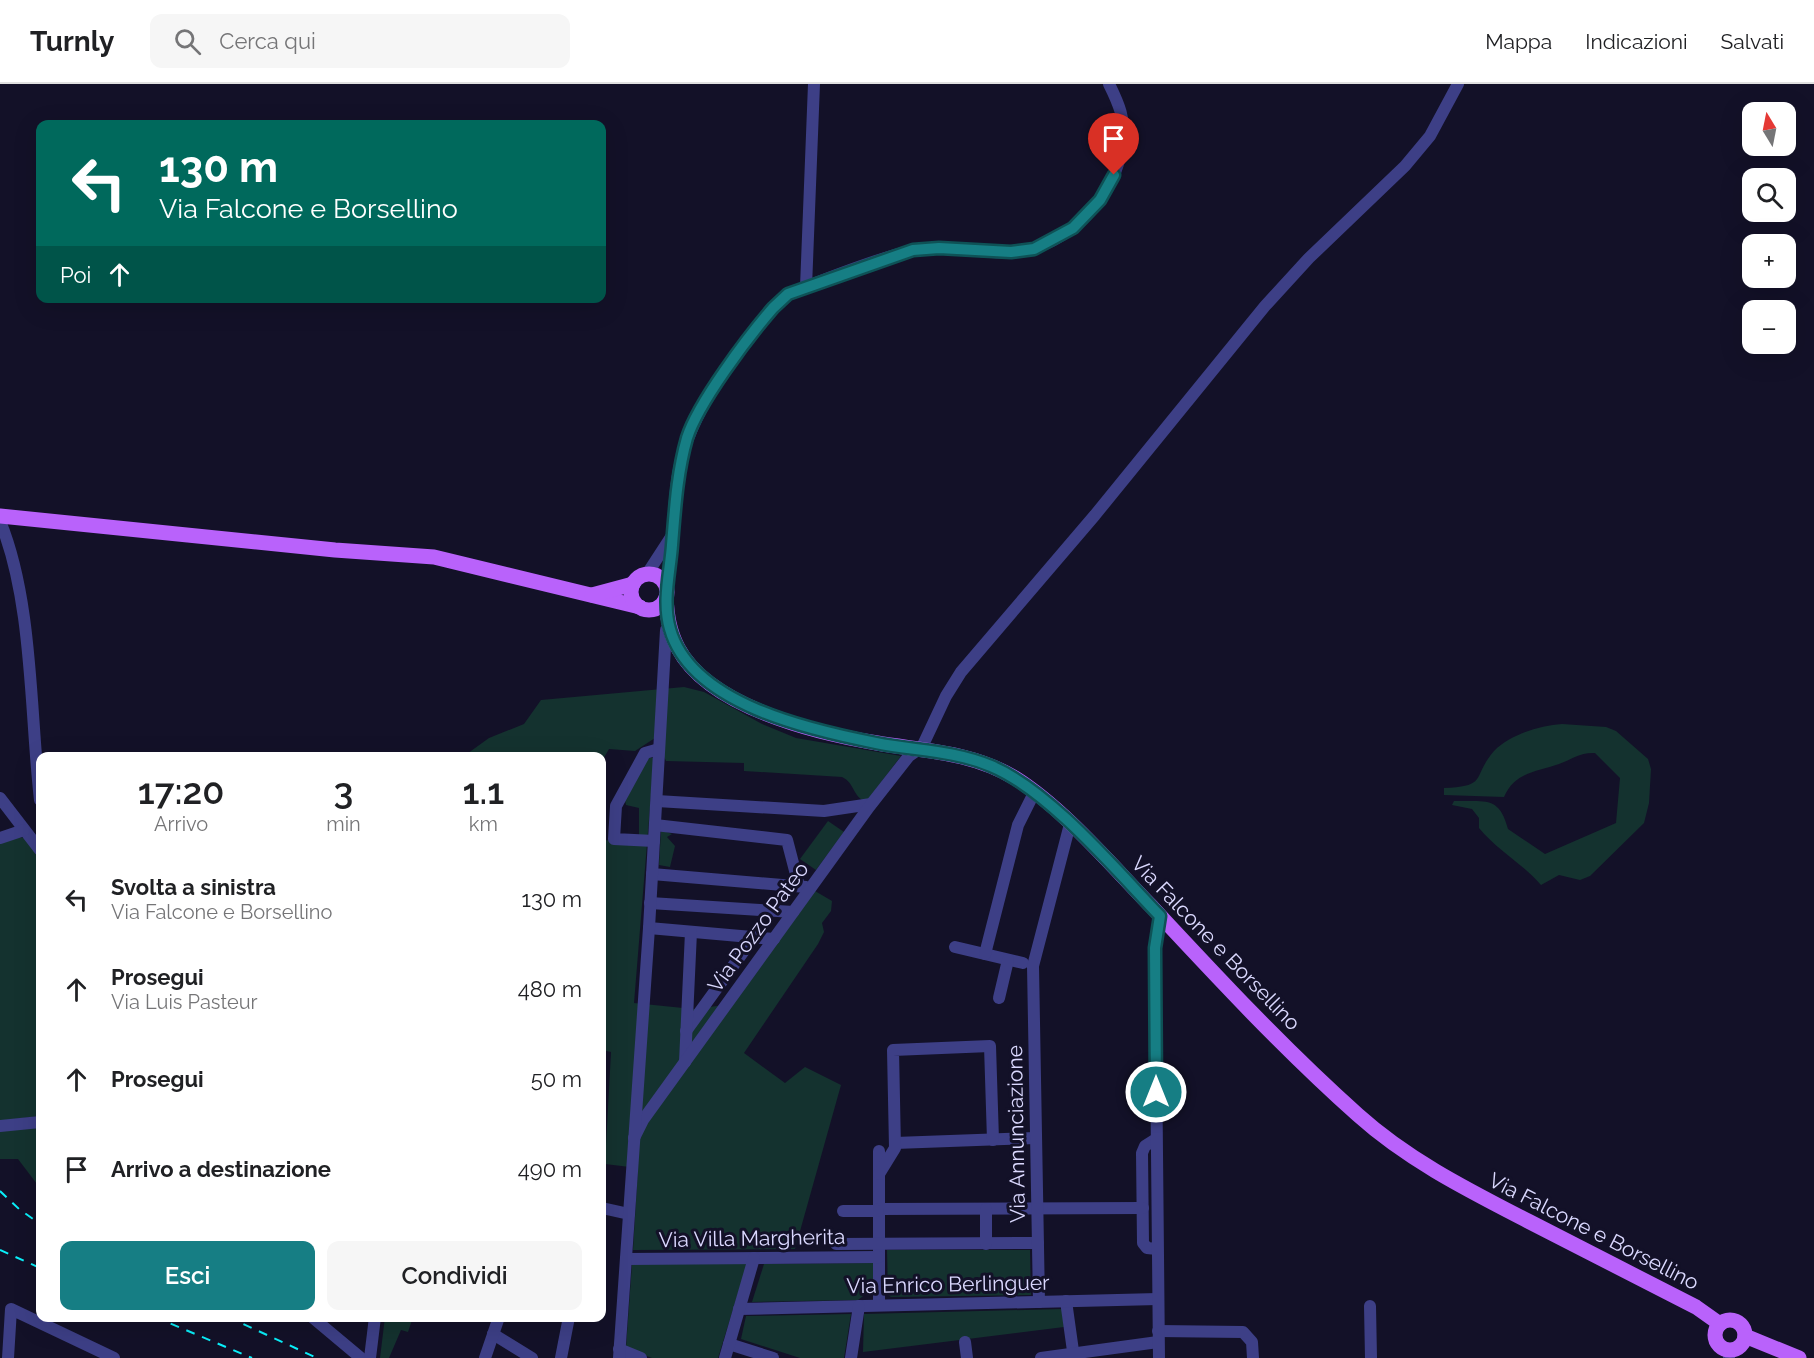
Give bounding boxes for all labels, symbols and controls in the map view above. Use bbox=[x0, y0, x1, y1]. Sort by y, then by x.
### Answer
search box bbox=[150, 14, 570, 68]
text: Turnly bbox=[30, 25, 114, 58]
icon: search bbox=[171, 25, 204, 58]
text: Cerca qui bbox=[219, 28, 316, 54]
text: Mappa bbox=[1485, 29, 1552, 54]
text: Indicazioni bbox=[1585, 29, 1688, 54]
text: Salvati bbox=[1721, 29, 1784, 54]
north arrow bbox=[1742, 102, 1796, 156]
map controls bbox=[1742, 102, 1796, 354]
pin bbox=[1088, 113, 1139, 175]
icon: arrive bbox=[1097, 122, 1130, 155]
text: 130 m bbox=[159, 143, 278, 192]
icon: left bbox=[60, 144, 138, 222]
button: search bbox=[1742, 168, 1796, 222]
text: Via Falcone e Borsellino bbox=[159, 193, 458, 224]
button: + bbox=[1742, 234, 1796, 288]
icon: ahead bbox=[103, 258, 136, 291]
text: Poi bbox=[60, 262, 91, 288]
button: − bbox=[1742, 300, 1796, 354]
text: 17:20 bbox=[138, 770, 224, 812]
text: 3 bbox=[334, 770, 353, 812]
text: 1.1 bbox=[463, 770, 504, 812]
text: Arrivo bbox=[154, 812, 208, 836]
text: min bbox=[326, 812, 361, 836]
text: km bbox=[469, 812, 498, 836]
street label: Via Falcone e Borsellino bbox=[1126, 851, 1306, 1035]
street label: Via Pozzo Pateo bbox=[702, 857, 814, 997]
text: Svolta a sinistra bbox=[111, 874, 276, 900]
icon: left bbox=[60, 883, 93, 916]
text: 130 m bbox=[522, 886, 582, 912]
text: Via Falcone e Borsellino bbox=[111, 900, 332, 924]
text: Prosegui bbox=[111, 964, 204, 990]
icon: ahead bbox=[60, 973, 93, 1006]
text: 480 m bbox=[518, 976, 582, 1002]
text: Via Luis Pasteur bbox=[111, 990, 258, 1014]
street label: Via Annunciazione bbox=[1002, 1045, 1030, 1223]
position arrow bbox=[1124, 1060, 1188, 1124]
icon: ahead bbox=[60, 1063, 93, 1096]
text: Prosegui bbox=[111, 1066, 204, 1092]
text: 50 m bbox=[531, 1066, 582, 1092]
icon: arrive bbox=[60, 1153, 93, 1186]
text: Arrivo a destinazione bbox=[111, 1156, 331, 1182]
text: 490 m bbox=[518, 1156, 582, 1182]
street label: Via Falcone e Borsellino bbox=[1485, 1167, 1703, 1295]
street label: Via Villa Margherita bbox=[658, 1224, 846, 1252]
button: Esci bbox=[60, 1241, 315, 1310]
button: Condividi bbox=[327, 1241, 582, 1310]
street label: Via Enrico Berlinguer bbox=[846, 1270, 1050, 1298]

